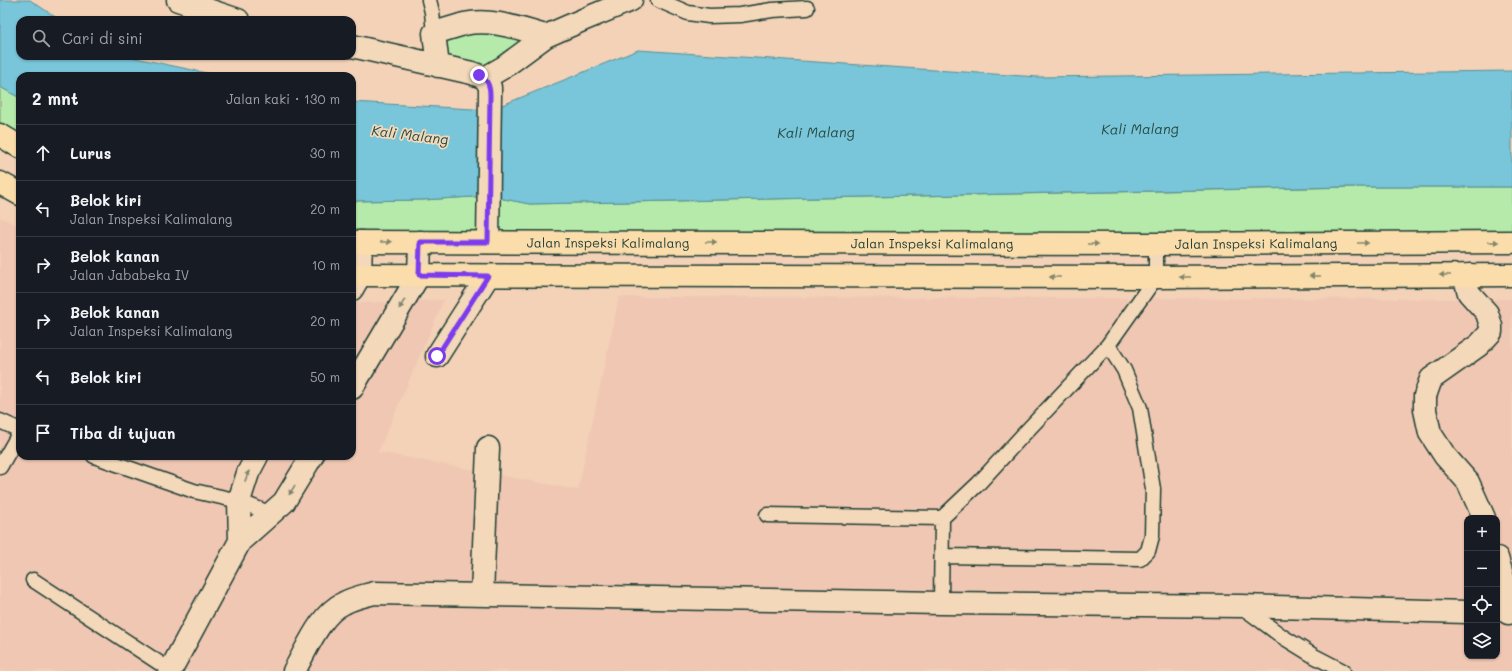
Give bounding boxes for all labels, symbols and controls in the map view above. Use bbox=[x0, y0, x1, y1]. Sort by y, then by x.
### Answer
search box bbox=[16, 16, 356, 60]
icon: search bbox=[30, 27, 52, 49]
text: Cari di sini bbox=[62, 28, 143, 48]
route end bbox=[470, 66, 488, 84]
text: 2 mnt bbox=[32, 87, 78, 109]
text: Jalan kaki · 130 m bbox=[226, 90, 340, 107]
water label: Kali Malang bbox=[1101, 119, 1179, 139]
water label: Kali Malang bbox=[370, 120, 450, 149]
water label: Kali Malang bbox=[777, 122, 855, 142]
icon: ahead bbox=[32, 142, 54, 164]
text: Lurus bbox=[70, 143, 111, 163]
text: 30 m bbox=[310, 144, 340, 161]
text: Belok kiri bbox=[70, 190, 142, 210]
icon: left bbox=[32, 198, 54, 220]
text: 20 m bbox=[310, 200, 340, 217]
text: Jalan Inspeksi Kalimalang bbox=[70, 210, 232, 227]
street label: Jalan Inspeksi Kalimalang bbox=[527, 233, 689, 251]
street label: Jalan Inspeksi Kalimalang bbox=[851, 234, 1013, 252]
street label: Jalan Inspeksi Kalimalang bbox=[1175, 234, 1337, 252]
one-way arrow bbox=[380, 239, 393, 245]
one-way arrow bbox=[705, 239, 718, 245]
one-way arrow bbox=[1487, 239, 1499, 246]
one-way arrow bbox=[1357, 240, 1370, 246]
one-way arrow bbox=[1087, 241, 1100, 247]
text: Belok kanan bbox=[70, 246, 159, 266]
icon: right bbox=[32, 254, 54, 276]
text: 10 m bbox=[312, 256, 340, 273]
text: Jalan Jababeka IV bbox=[70, 266, 189, 283]
one-way arrow bbox=[1438, 272, 1451, 278]
one-way arrow bbox=[1308, 273, 1321, 279]
one-way arrow bbox=[1048, 274, 1061, 280]
one-way arrow bbox=[1178, 274, 1191, 280]
one-way arrow bbox=[398, 299, 406, 310]
text: Belok kanan bbox=[70, 302, 159, 322]
icon: right bbox=[32, 310, 54, 332]
text: 20 m bbox=[310, 312, 340, 329]
text: Jalan Inspeksi Kalimalang bbox=[70, 322, 232, 339]
route start bbox=[428, 347, 446, 365]
icon: left bbox=[32, 366, 54, 388]
text: Belok kiri bbox=[70, 367, 142, 387]
text: 50 m bbox=[310, 368, 340, 385]
icon: arrive bbox=[32, 422, 54, 444]
text: Tiba di tujuan bbox=[70, 423, 175, 443]
one-way arrow bbox=[245, 469, 251, 481]
one-way arrow bbox=[288, 484, 295, 496]
map controls bbox=[1464, 515, 1500, 659]
button: + bbox=[1464, 515, 1500, 551]
button: − bbox=[1464, 551, 1500, 587]
button: locate bbox=[1464, 587, 1500, 623]
button: layers bbox=[1464, 623, 1500, 659]

